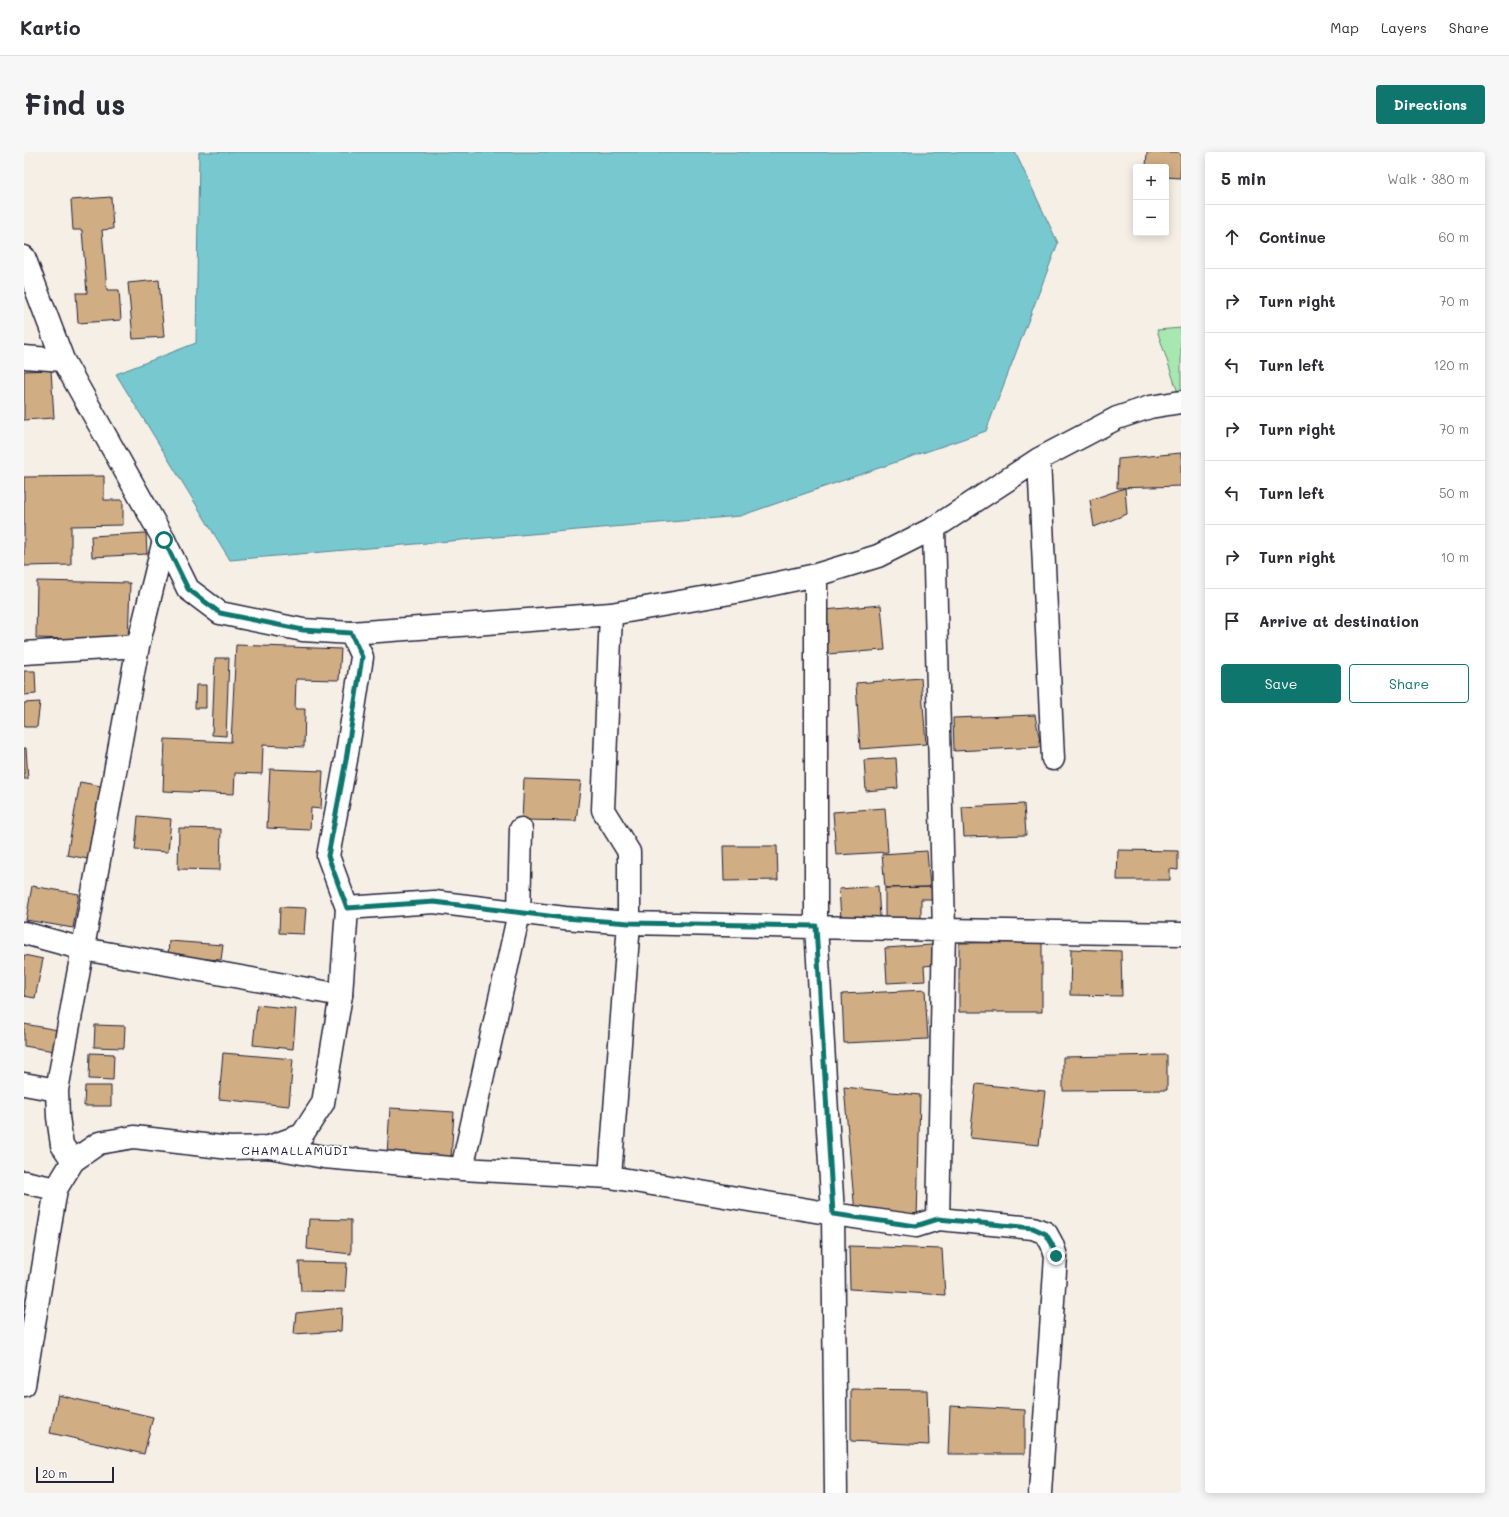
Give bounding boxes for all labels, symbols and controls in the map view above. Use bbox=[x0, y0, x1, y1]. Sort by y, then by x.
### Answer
text: Kartio bbox=[20, 15, 80, 40]
text: Map bbox=[1330, 18, 1359, 37]
text: Layers bbox=[1381, 18, 1427, 37]
text: Share bbox=[1449, 18, 1489, 37]
button: Directions bbox=[1376, 85, 1485, 124]
text: Find us bbox=[24, 86, 125, 122]
map controls bbox=[1133, 164, 1169, 236]
button: + bbox=[1133, 164, 1169, 200]
text: 5 min bbox=[1221, 167, 1266, 189]
text: Walk · 380 m bbox=[1387, 170, 1469, 187]
button: − bbox=[1133, 200, 1169, 236]
icon: ahead bbox=[1221, 226, 1243, 248]
text: Continue bbox=[1259, 227, 1326, 247]
text: 60 m bbox=[1439, 228, 1469, 245]
icon: right bbox=[1221, 290, 1243, 312]
text: Turn right bbox=[1259, 291, 1336, 311]
text: 70 m bbox=[1439, 292, 1469, 309]
icon: left bbox=[1221, 354, 1243, 376]
text: Turn left bbox=[1259, 355, 1324, 375]
text: 120 m bbox=[1433, 356, 1469, 373]
icon: right bbox=[1221, 418, 1243, 440]
text: Turn right bbox=[1259, 419, 1336, 439]
text: 70 m bbox=[1439, 420, 1469, 437]
icon: left bbox=[1221, 482, 1243, 504]
text: Turn left bbox=[1259, 483, 1324, 503]
text: 50 m bbox=[1439, 484, 1469, 501]
route start bbox=[155, 531, 173, 549]
icon: right bbox=[1221, 546, 1243, 568]
text: Turn right bbox=[1259, 547, 1336, 567]
text: 10 m bbox=[1441, 548, 1469, 565]
icon: arrive bbox=[1221, 610, 1243, 632]
text: Arrive at destination bbox=[1259, 611, 1419, 631]
button: Save bbox=[1221, 664, 1341, 703]
button: Share bbox=[1349, 664, 1469, 703]
district label: CHAMALLAMUDI bbox=[241, 1142, 349, 1158]
route end bbox=[1047, 1247, 1065, 1265]
scale bar bbox=[36, 1465, 114, 1484]
text: 20 m bbox=[42, 1466, 67, 1481]

